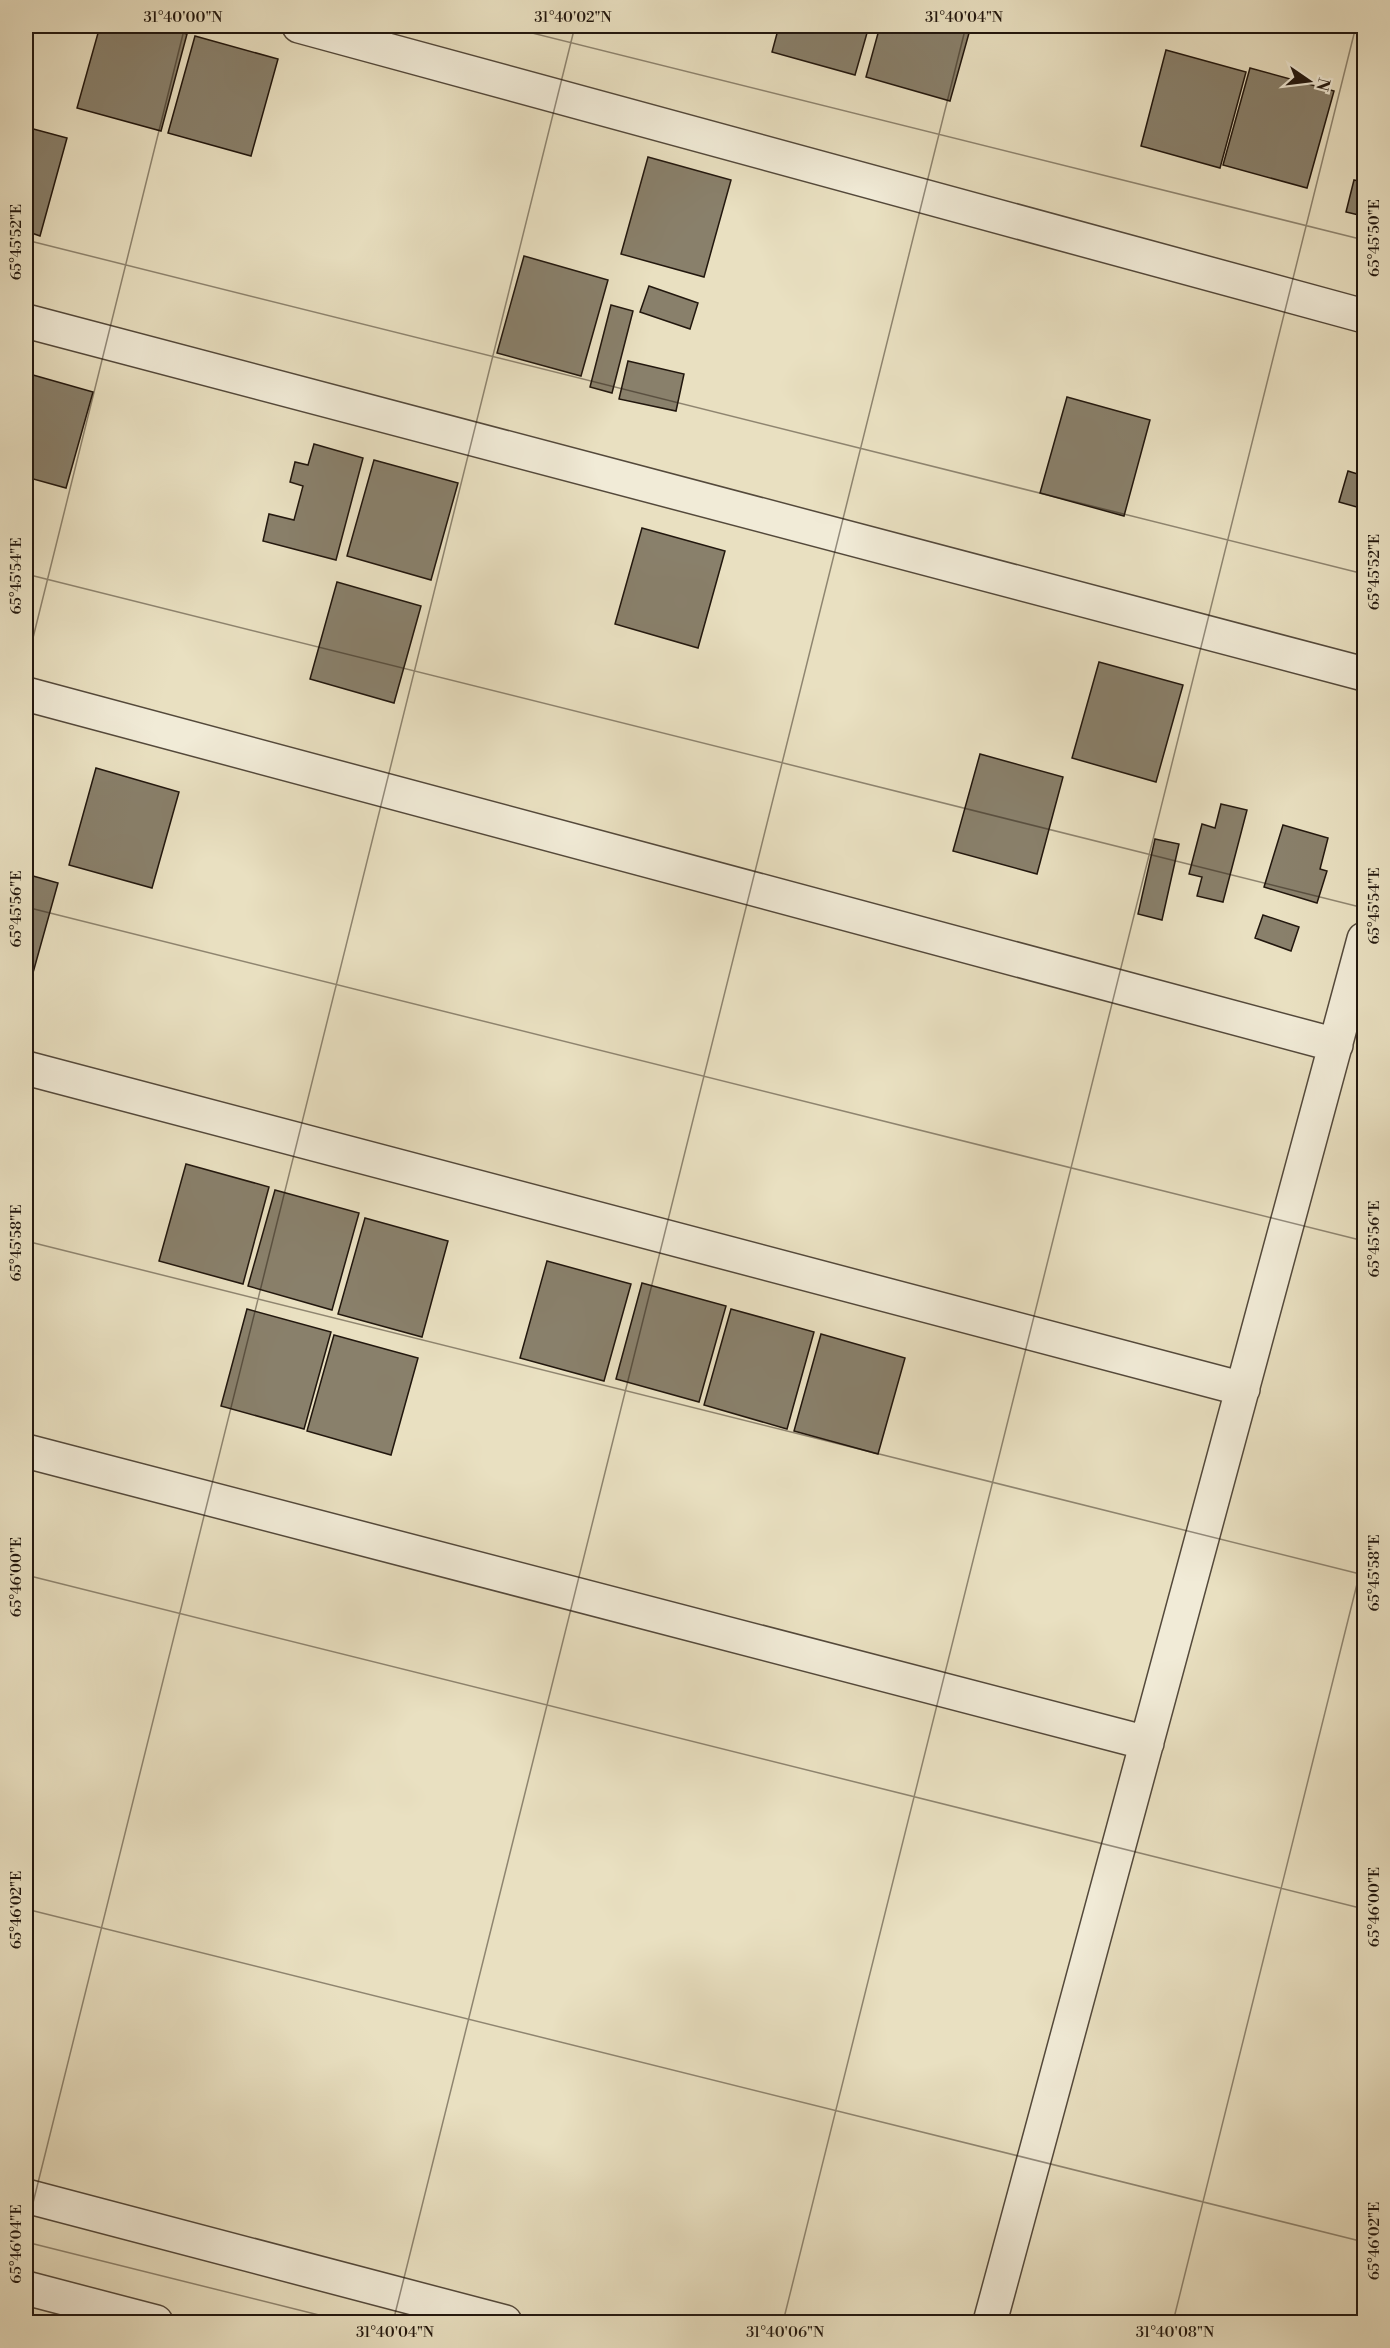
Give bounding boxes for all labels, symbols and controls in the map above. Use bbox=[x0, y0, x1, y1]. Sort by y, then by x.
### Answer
text: 31°40'00"N bbox=[143, 8, 223, 27]
text: 31°40'02"N bbox=[534, 8, 612, 27]
text: 31°40'04"N bbox=[925, 8, 1003, 27]
north arrow bbox=[1279, 51, 1339, 111]
text: N bbox=[1311, 76, 1334, 93]
text: 65°45'50"E bbox=[1365, 199, 1384, 277]
text: 65°45'52"E bbox=[7, 204, 26, 280]
text: 65°45'52"E bbox=[1365, 534, 1384, 610]
text: 65°45'54"E bbox=[7, 537, 26, 615]
text: 65°45'54"E bbox=[1365, 867, 1384, 945]
text: 65°45'56"E bbox=[7, 871, 26, 948]
text: 65°45'56"E bbox=[1365, 1201, 1384, 1278]
text: 65°45'58"E bbox=[7, 1204, 26, 1282]
text: 65°45'58"E bbox=[1365, 1534, 1384, 1612]
text: 65°46'00"E bbox=[7, 1537, 26, 1617]
text: 65°46'00"E bbox=[1365, 1867, 1384, 1947]
text: 65°46'02"E bbox=[7, 1871, 26, 1949]
text: 65°46'02"E bbox=[1365, 2202, 1384, 2280]
text: 65°46'04"E bbox=[7, 2204, 26, 2284]
text: 31°40'04"N bbox=[356, 2323, 434, 2342]
text: 31°40'06"N bbox=[746, 2323, 824, 2342]
text: 31°40'08"N bbox=[1136, 2323, 1214, 2342]

